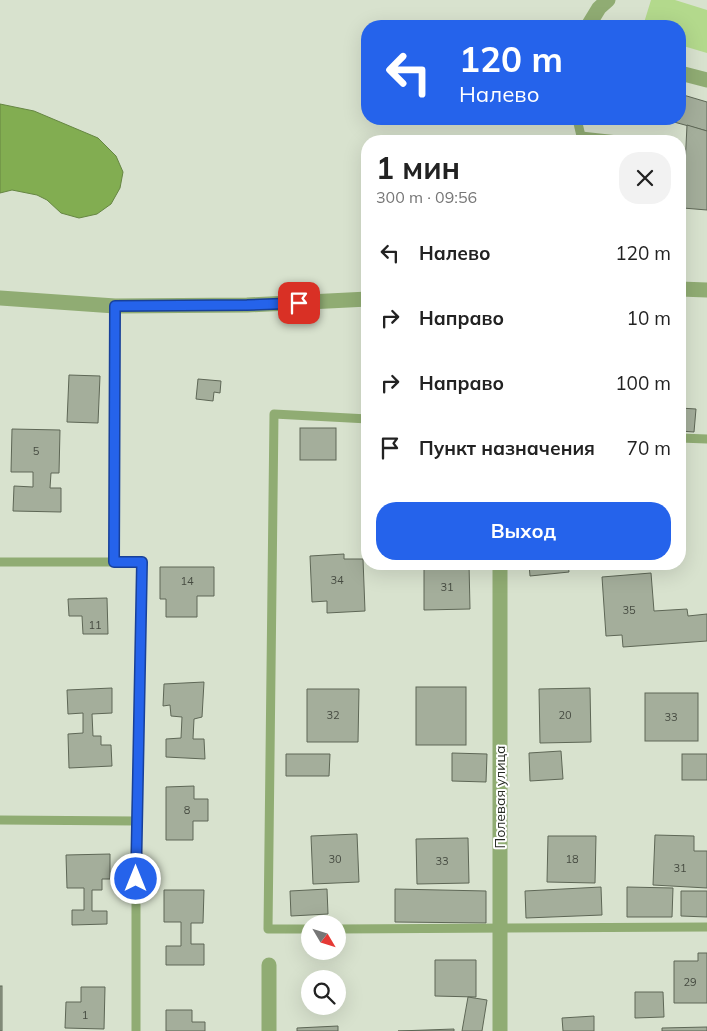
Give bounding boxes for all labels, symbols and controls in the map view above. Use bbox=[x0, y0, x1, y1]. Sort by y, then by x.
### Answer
text: 120 m bbox=[459, 37, 563, 81]
icon: left bbox=[376, 40, 441, 105]
text: Налево bbox=[459, 80, 539, 108]
text: 1 мин bbox=[376, 149, 460, 187]
button: close bbox=[619, 152, 671, 204]
text: 300 m · 09:56 bbox=[376, 187, 477, 207]
icon: left bbox=[376, 239, 404, 267]
text: Налево bbox=[419, 241, 491, 265]
text: 120 m bbox=[615, 241, 671, 265]
pin bbox=[278, 282, 320, 324]
icon: arrive bbox=[285, 289, 313, 317]
icon: right bbox=[376, 304, 404, 332]
text: Направо bbox=[419, 306, 504, 330]
text: 10 m bbox=[627, 306, 671, 330]
icon: right bbox=[376, 369, 404, 397]
text: Направо bbox=[419, 371, 504, 395]
text: 100 m bbox=[615, 371, 671, 395]
icon: arrive bbox=[376, 434, 404, 462]
text: Пункт назначения bbox=[419, 436, 595, 460]
text: 70 m bbox=[627, 436, 671, 460]
house number: 5 bbox=[33, 444, 40, 458]
button: Выход bbox=[376, 502, 671, 560]
house number: 34 bbox=[330, 573, 344, 587]
house number: 14 bbox=[180, 574, 194, 588]
house number: 31 bbox=[440, 580, 454, 594]
house number: 35 bbox=[622, 603, 636, 617]
house number: 11 bbox=[88, 618, 102, 632]
house number: 32 bbox=[326, 708, 340, 722]
house number: 20 bbox=[558, 708, 572, 722]
house number: 33 bbox=[664, 710, 678, 724]
street label: Полевая улица bbox=[491, 745, 509, 849]
house number: 8 bbox=[184, 803, 191, 817]
position arrow bbox=[109, 852, 161, 904]
house number: 30 bbox=[328, 852, 342, 866]
house number: 18 bbox=[565, 852, 579, 866]
house number: 33 bbox=[435, 854, 449, 868]
house number: 31 bbox=[673, 861, 687, 875]
north arrow bbox=[301, 915, 346, 960]
map controls bbox=[301, 915, 346, 1015]
button: search bbox=[301, 970, 346, 1015]
house number: 29 bbox=[683, 975, 697, 989]
house number: 1 bbox=[82, 1008, 88, 1022]

